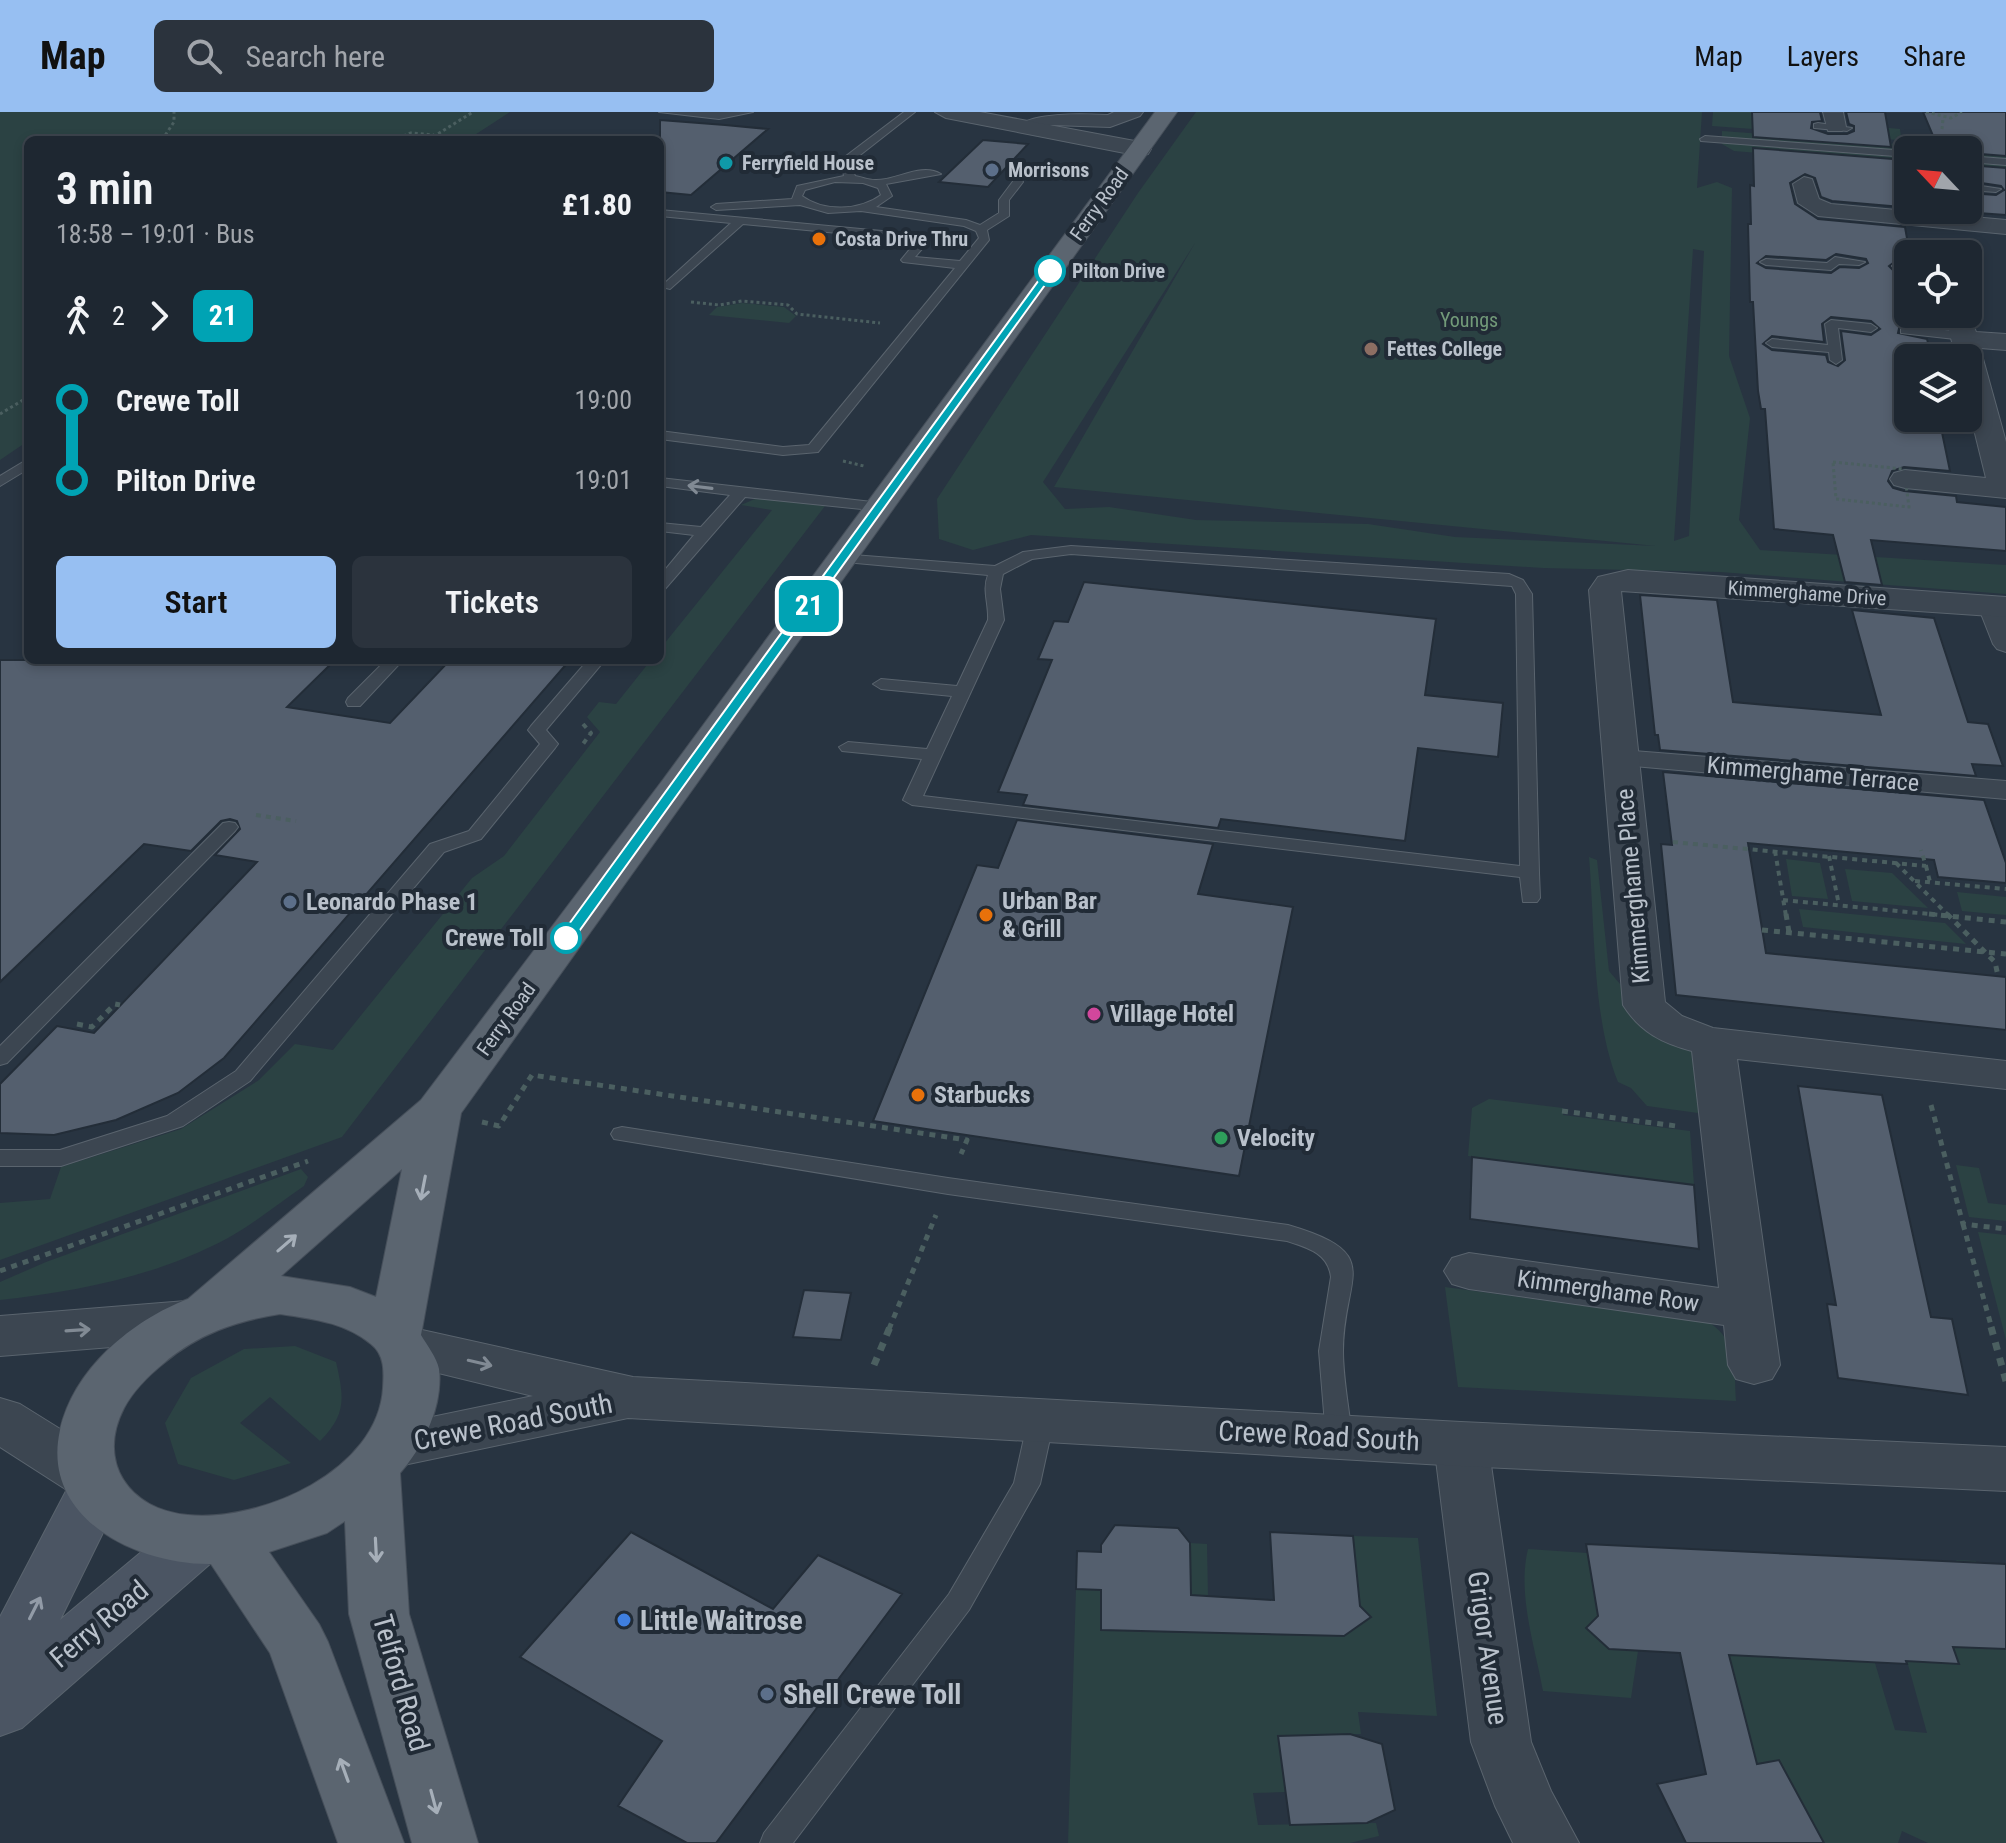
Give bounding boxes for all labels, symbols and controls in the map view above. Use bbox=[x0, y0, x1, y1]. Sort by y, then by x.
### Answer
search box bbox=[154, 20, 714, 92]
text: Map bbox=[40, 34, 106, 78]
icon: search bbox=[182, 34, 226, 78]
text: Search here bbox=[246, 39, 385, 74]
text: Map bbox=[1694, 40, 1743, 73]
text: Layers bbox=[1787, 40, 1859, 73]
text: Share bbox=[1903, 40, 1966, 73]
north arrow bbox=[1894, 136, 1982, 224]
map controls bbox=[1894, 136, 1982, 432]
place label: Ferryfield House bbox=[742, 151, 874, 175]
marker: Ferryfield House bbox=[717, 154, 735, 172]
place label: Morrisons bbox=[1008, 158, 1089, 182]
marker: Morrisons bbox=[983, 161, 1001, 179]
text: 3 min bbox=[56, 163, 153, 215]
street label: Ferry Road bbox=[1065, 163, 1133, 245]
text: £1.80 bbox=[562, 187, 632, 222]
text: 18:58 – 19:01 · Bus bbox=[56, 219, 255, 249]
place label: Costa Drive Thru bbox=[835, 227, 968, 251]
marker: Costa Drive Thru bbox=[810, 230, 828, 248]
button: locate bbox=[1894, 240, 1982, 328]
marker: Pilton Drive bbox=[1035, 256, 1065, 286]
place label: Pilton Drive bbox=[1072, 259, 1165, 283]
icon: walk bbox=[56, 294, 100, 338]
icon: forward bbox=[137, 294, 181, 338]
text: 21 bbox=[209, 299, 237, 332]
text: 2 bbox=[112, 301, 125, 331]
park label: Youngs bbox=[1440, 308, 1498, 332]
place label: Fettes College bbox=[1387, 337, 1502, 361]
marker: Fettes College bbox=[1362, 340, 1380, 358]
button: layers bbox=[1894, 344, 1982, 432]
text: Crewe Toll bbox=[116, 383, 240, 418]
text: 19:00 bbox=[575, 385, 632, 415]
text: Pilton Drive bbox=[116, 463, 256, 498]
text: 19:01 bbox=[575, 465, 632, 495]
one-way arrow bbox=[687, 479, 714, 494]
button: Start bbox=[56, 556, 336, 648]
button: Tickets bbox=[352, 556, 632, 648]
street label: Kimmerghame Drive bbox=[1727, 575, 1887, 611]
line badge: 21 bbox=[773, 580, 845, 632]
text: 21 bbox=[795, 589, 823, 622]
street label: Kimmerghame Terrace bbox=[1706, 751, 1920, 797]
street label: Kimmerghame Place bbox=[1611, 787, 1655, 985]
place label: Urban Bar & Grill bbox=[1002, 887, 1097, 943]
place label: Leonardo Phase 1 bbox=[306, 888, 478, 916]
marker: Leonardo Phase 1 bbox=[281, 893, 299, 911]
marker: Urban Bar & Grill bbox=[977, 906, 995, 924]
marker: Crewe Toll bbox=[551, 923, 581, 953]
place label: Crewe Toll bbox=[445, 924, 544, 952]
street label: Ferry Road bbox=[472, 978, 540, 1060]
place label: Village Hotel bbox=[1110, 1000, 1234, 1028]
marker: Village Hotel bbox=[1085, 1005, 1103, 1023]
place label: Starbucks bbox=[934, 1081, 1031, 1109]
marker: Starbucks bbox=[909, 1086, 927, 1104]
place label: Velocity bbox=[1237, 1124, 1315, 1152]
marker: Velocity bbox=[1212, 1129, 1230, 1147]
one-way arrow bbox=[415, 1175, 430, 1200]
one-way arrow bbox=[276, 1234, 296, 1252]
street label: Kimmerghame Row bbox=[1515, 1264, 1701, 1318]
one-way arrow bbox=[64, 1322, 91, 1337]
one-way arrow bbox=[466, 1357, 492, 1372]
street label: Crewe Road South bbox=[411, 1387, 615, 1457]
street label: Crewe Road South bbox=[1217, 1414, 1421, 1458]
one-way arrow bbox=[369, 1536, 384, 1563]
street label: Grigor Avenue bbox=[1461, 1569, 1515, 1727]
street label: Ferry Road bbox=[43, 1573, 155, 1675]
one-way arrow bbox=[28, 1597, 44, 1621]
place label: Little Waitrose bbox=[640, 1604, 803, 1637]
street label: Telford Road bbox=[366, 1611, 436, 1755]
marker: Little Waitrose bbox=[615, 1611, 633, 1629]
place label: Shell Crewe Toll bbox=[783, 1678, 961, 1711]
marker: Shell Crewe Toll bbox=[758, 1685, 776, 1703]
one-way arrow bbox=[336, 1758, 350, 1783]
one-way arrow bbox=[428, 1788, 443, 1814]

